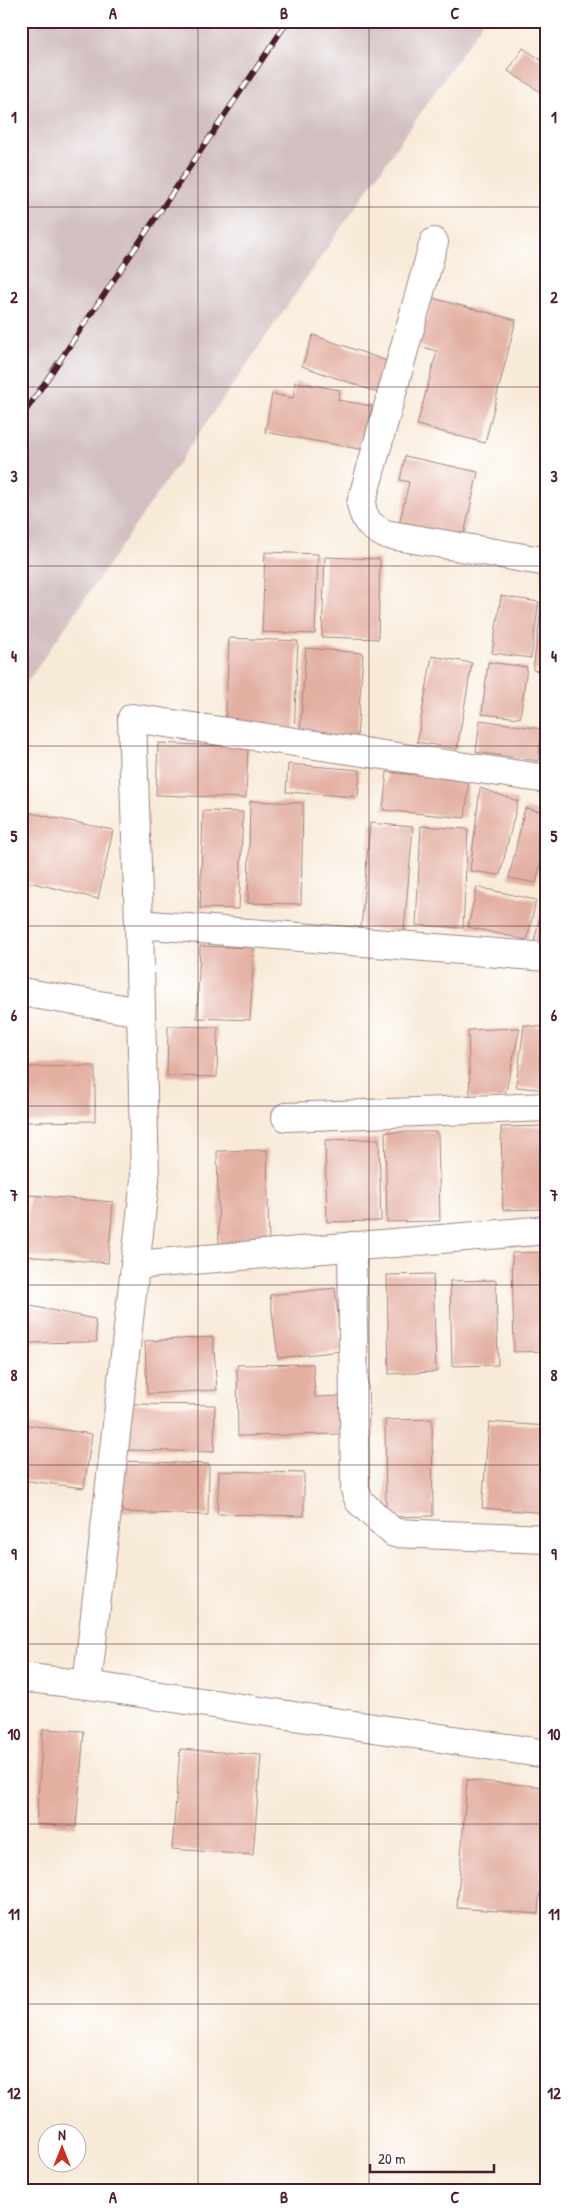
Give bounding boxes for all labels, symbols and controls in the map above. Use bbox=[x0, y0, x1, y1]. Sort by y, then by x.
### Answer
text: A bbox=[109, 2, 117, 24]
text: B bbox=[280, 2, 288, 24]
text: C bbox=[451, 2, 460, 24]
text: 1 bbox=[11, 106, 17, 128]
text: 1 bbox=[551, 106, 557, 128]
text: 2 bbox=[10, 286, 18, 308]
text: 2 bbox=[550, 286, 558, 308]
text: 3 bbox=[10, 465, 18, 487]
text: 3 bbox=[550, 465, 558, 487]
text: 4 bbox=[11, 645, 17, 667]
text: 4 bbox=[551, 645, 557, 667]
text: 5 bbox=[11, 825, 18, 847]
text: 5 bbox=[551, 825, 558, 847]
text: 6 bbox=[11, 1004, 18, 1026]
text: 6 bbox=[551, 1004, 558, 1026]
text: 7 bbox=[9, 1184, 18, 1206]
text: 7 bbox=[549, 1184, 558, 1206]
text: 8 bbox=[11, 1364, 18, 1386]
text: 8 bbox=[551, 1364, 558, 1386]
text: 9 bbox=[11, 1543, 17, 1565]
text: 9 bbox=[551, 1543, 557, 1565]
text: 10 bbox=[8, 1723, 20, 1745]
text: 10 bbox=[548, 1723, 560, 1745]
text: 11 bbox=[8, 1903, 20, 1925]
text: 11 bbox=[548, 1903, 560, 1925]
text: 12 bbox=[7, 2082, 21, 2104]
text: 12 bbox=[547, 2082, 561, 2104]
north arrow bbox=[38, 2124, 88, 2174]
text: N bbox=[58, 2125, 66, 2144]
scale bar bbox=[370, 2141, 494, 2173]
text: 20 m bbox=[378, 2148, 405, 2169]
text: A bbox=[109, 2186, 117, 2208]
text: B bbox=[280, 2186, 288, 2208]
text: C bbox=[451, 2186, 460, 2208]

